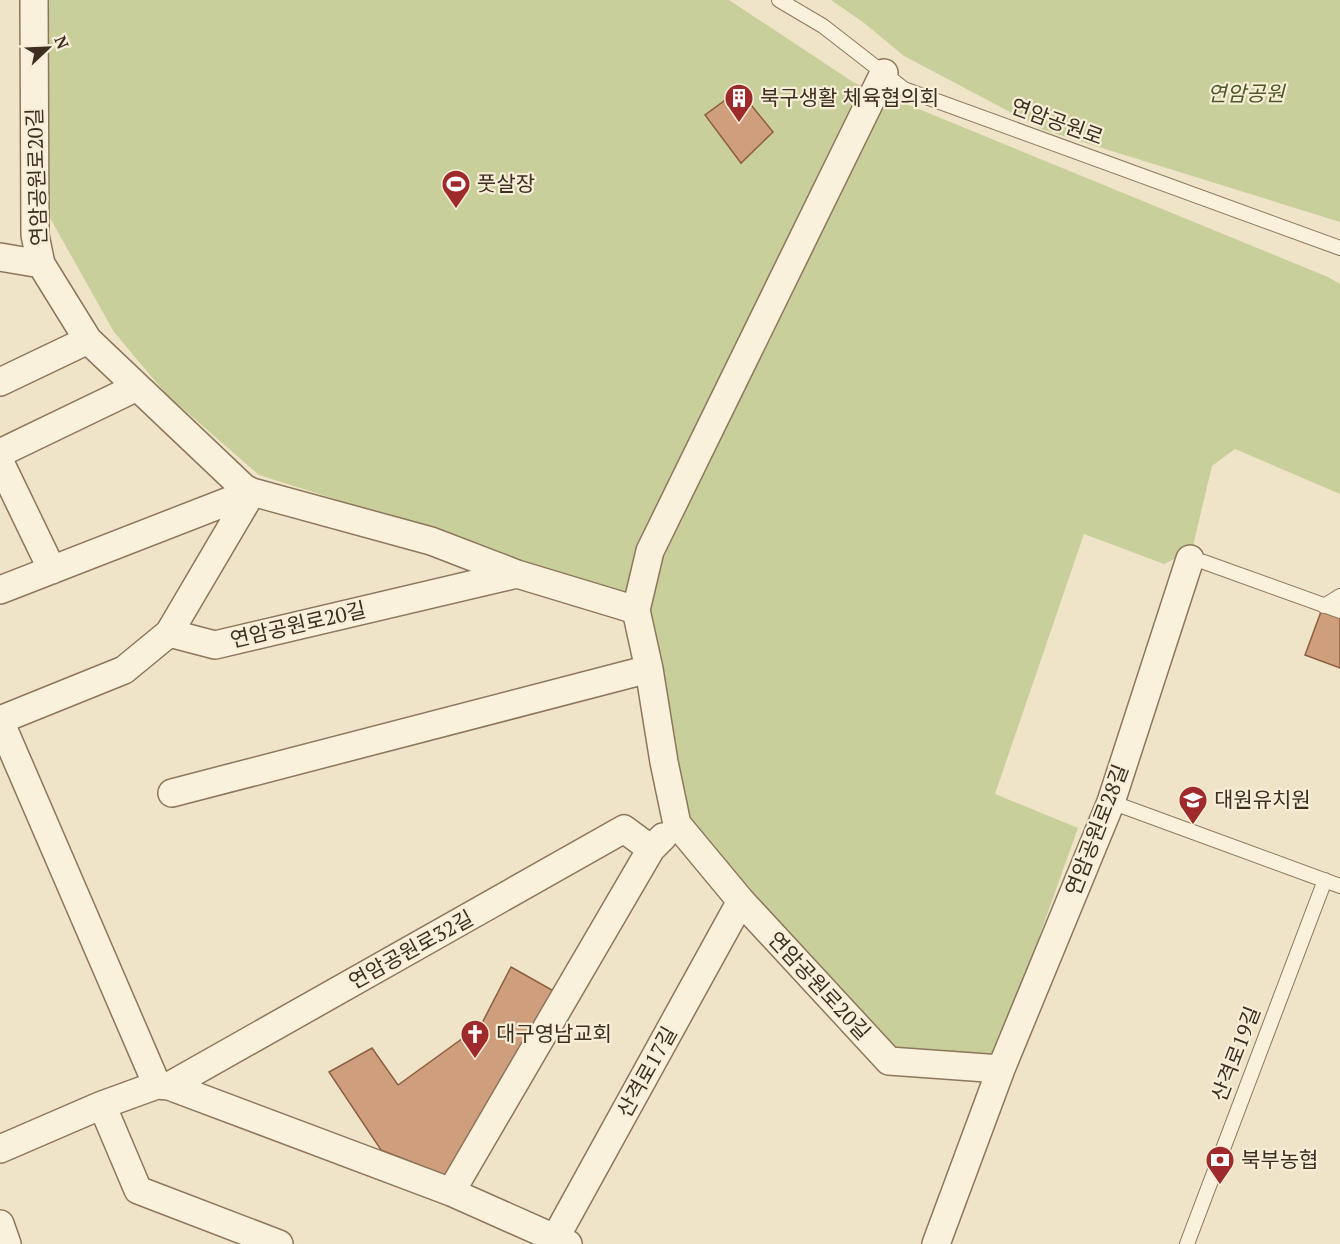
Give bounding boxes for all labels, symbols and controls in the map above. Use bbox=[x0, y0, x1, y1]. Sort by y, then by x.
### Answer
north arrow bbox=[18, 18, 78, 78]
text: N bbox=[49, 32, 74, 52]
park label: 연암공원 bbox=[1207, 79, 1286, 107]
building icon: 북구생활 체육협의회 bbox=[723, 82, 755, 124]
place label: 북구생활 체육협의회 bbox=[760, 83, 939, 111]
street label: 연암공원로 bbox=[1007, 91, 1108, 151]
street label: 연암공원로20길 bbox=[20, 107, 52, 247]
sports icon: 풋살장 bbox=[440, 168, 472, 210]
place label: 풋살장 bbox=[477, 169, 535, 197]
street label: 연암공원로20길 bbox=[227, 595, 368, 653]
street label: 연암공원로28길 bbox=[1058, 760, 1134, 899]
school or university icon: 대원유치원 bbox=[1177, 784, 1209, 826]
place label: 대원유치원 bbox=[1214, 785, 1311, 813]
street label: 연암공원로32길 bbox=[343, 903, 478, 995]
street label: 연암공원로20길 bbox=[762, 925, 877, 1045]
street label: 산격로19길 bbox=[1204, 1002, 1266, 1105]
church icon: 대구영남교회 bbox=[459, 1018, 491, 1060]
place label: 대구영남교회 bbox=[496, 1019, 612, 1047]
street label: 산격로17길 bbox=[610, 1021, 683, 1122]
bank icon: 북부농협 bbox=[1204, 1144, 1236, 1186]
place label: 북부농협 bbox=[1241, 1145, 1318, 1173]

